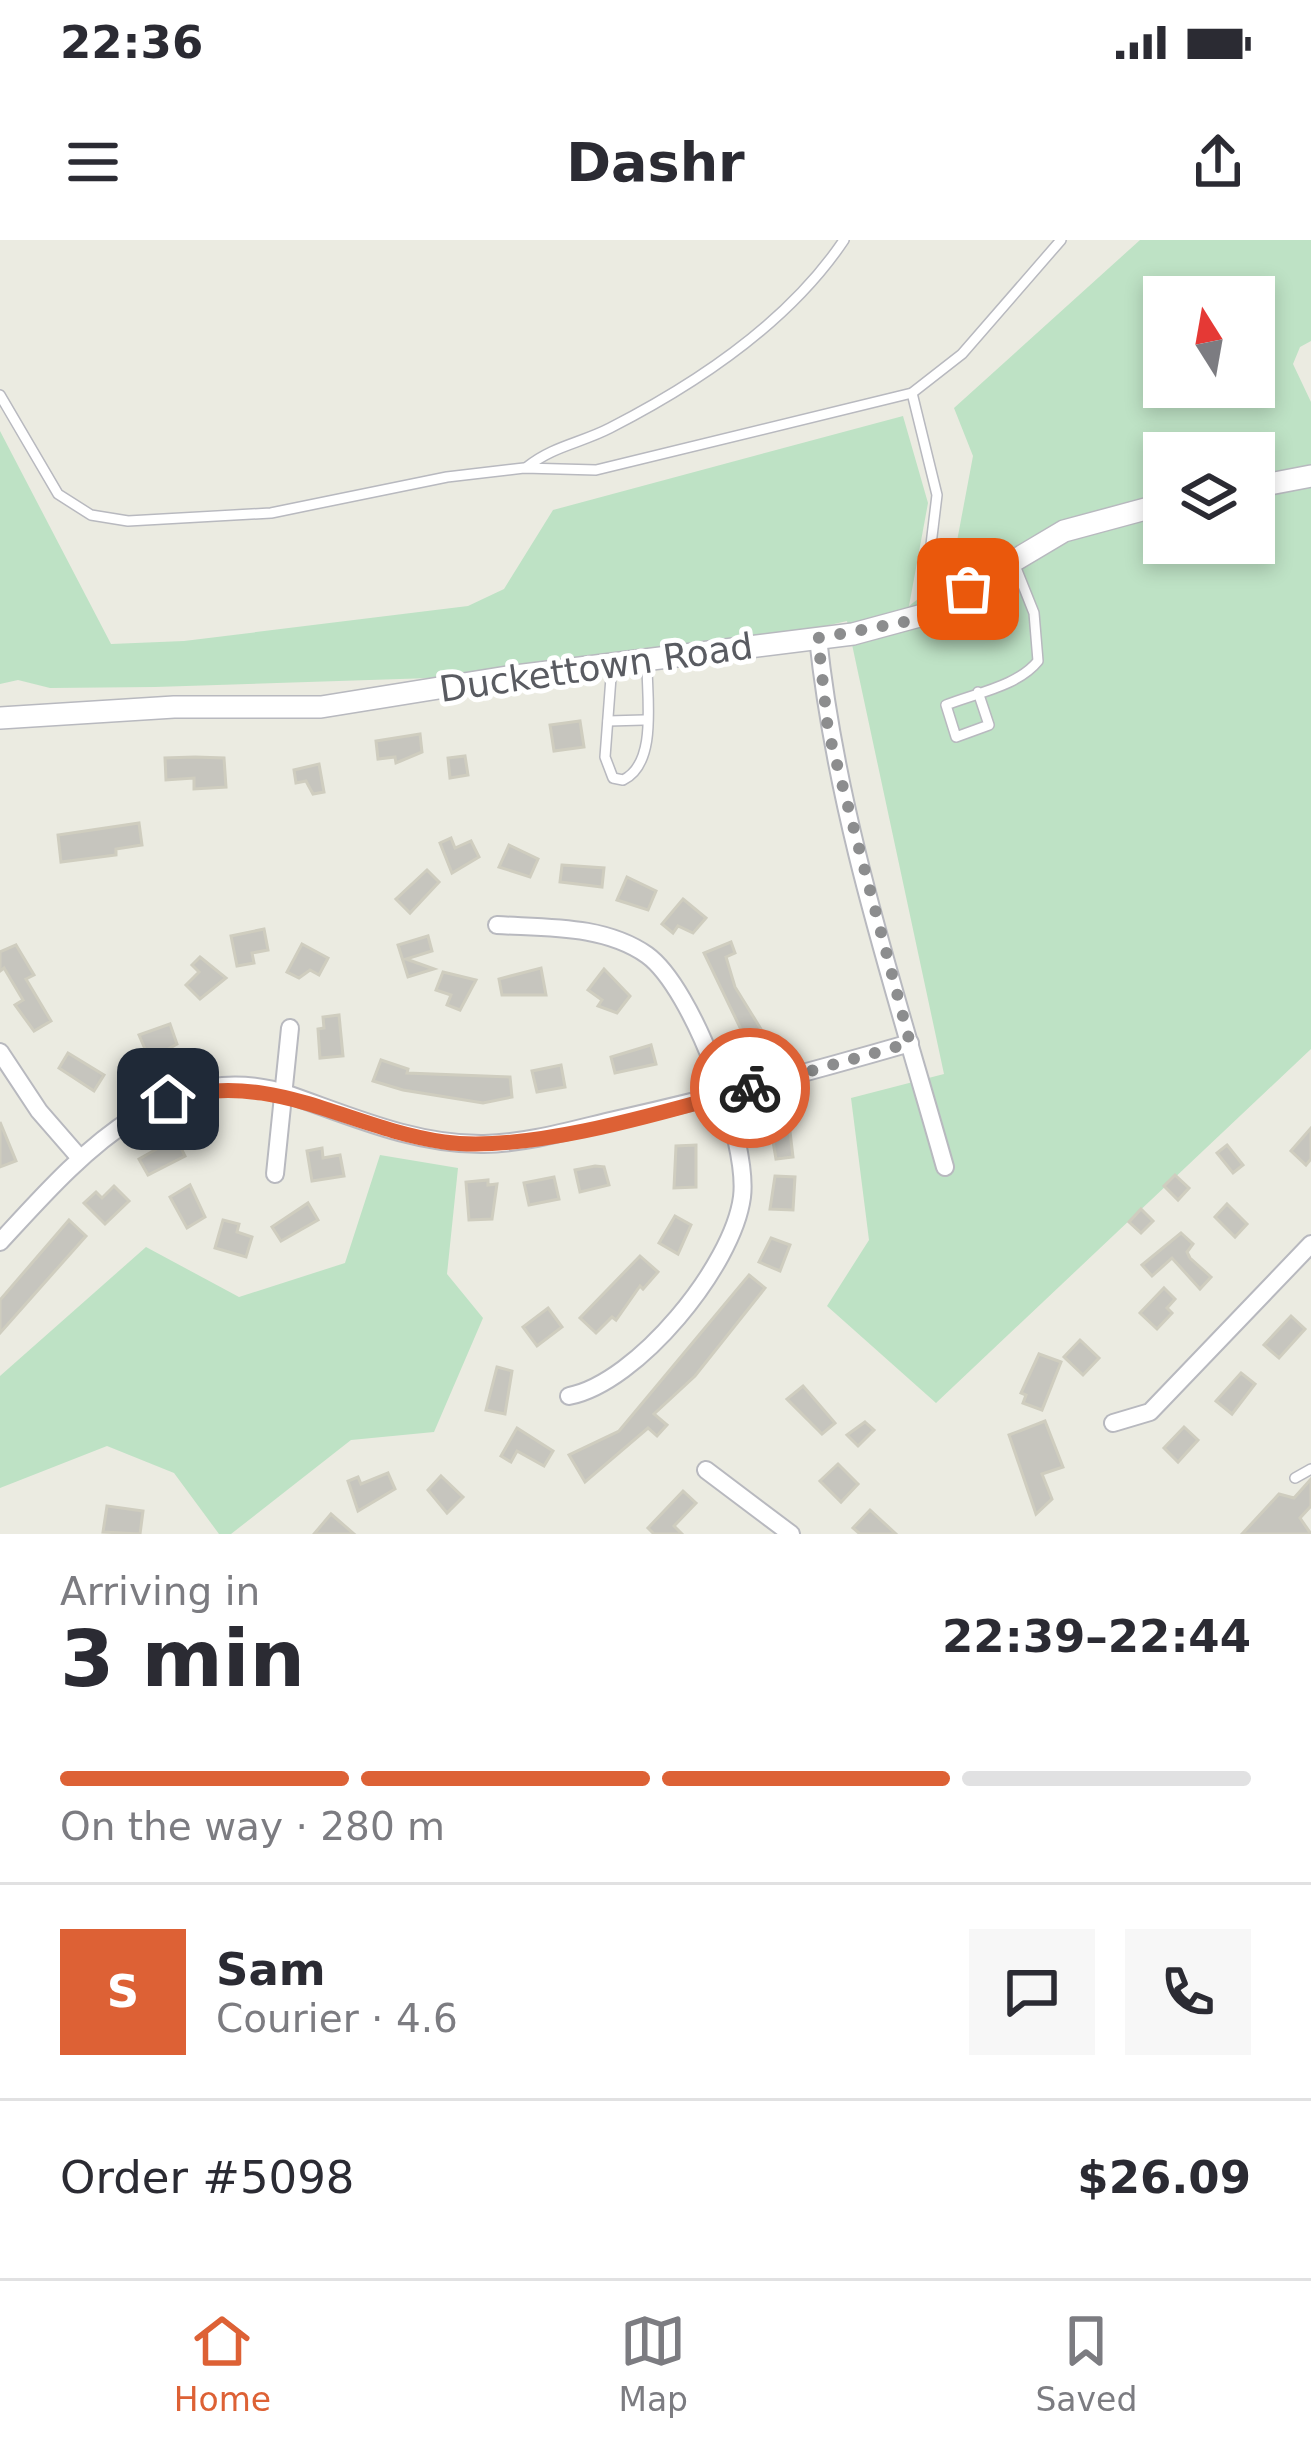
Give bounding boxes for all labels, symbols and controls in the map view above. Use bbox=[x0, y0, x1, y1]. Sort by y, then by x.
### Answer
text: 22:36 bbox=[60, 16, 203, 69]
icon: menu bbox=[60, 129, 126, 195]
icon: share bbox=[1185, 129, 1251, 195]
text: Dashr bbox=[566, 131, 745, 194]
north arrow bbox=[1143, 276, 1275, 408]
map controls bbox=[1143, 276, 1275, 564]
button: layers bbox=[1143, 432, 1275, 564]
pin bbox=[917, 538, 1019, 640]
icon: bag bbox=[935, 556, 1001, 622]
street label: Duckettown Road bbox=[437, 625, 756, 710]
courier bbox=[690, 1028, 810, 1148]
pin bbox=[117, 1048, 219, 1150]
icon: bike bbox=[717, 1055, 783, 1121]
icon: home bbox=[135, 1066, 201, 1132]
text: Arriving in bbox=[60, 1569, 260, 1614]
text: 22:39–22:44 bbox=[942, 1610, 1251, 1663]
text: 3 min bbox=[60, 1614, 305, 1704]
text: On the way · 280 m bbox=[60, 1804, 445, 1849]
button: chat bbox=[969, 1929, 1095, 2055]
button: phone bbox=[1125, 1929, 1251, 2055]
text: Sam bbox=[216, 1943, 326, 1996]
text: S bbox=[107, 1965, 139, 2018]
text: Courier · 4.6 bbox=[216, 1996, 458, 2041]
text: Order #5098 bbox=[60, 2151, 354, 2204]
text: $26.09 bbox=[1077, 2151, 1251, 2204]
tab: Home bbox=[174, 2308, 271, 2419]
tab: Map bbox=[618, 2308, 688, 2419]
tab: Saved bbox=[1035, 2308, 1137, 2419]

